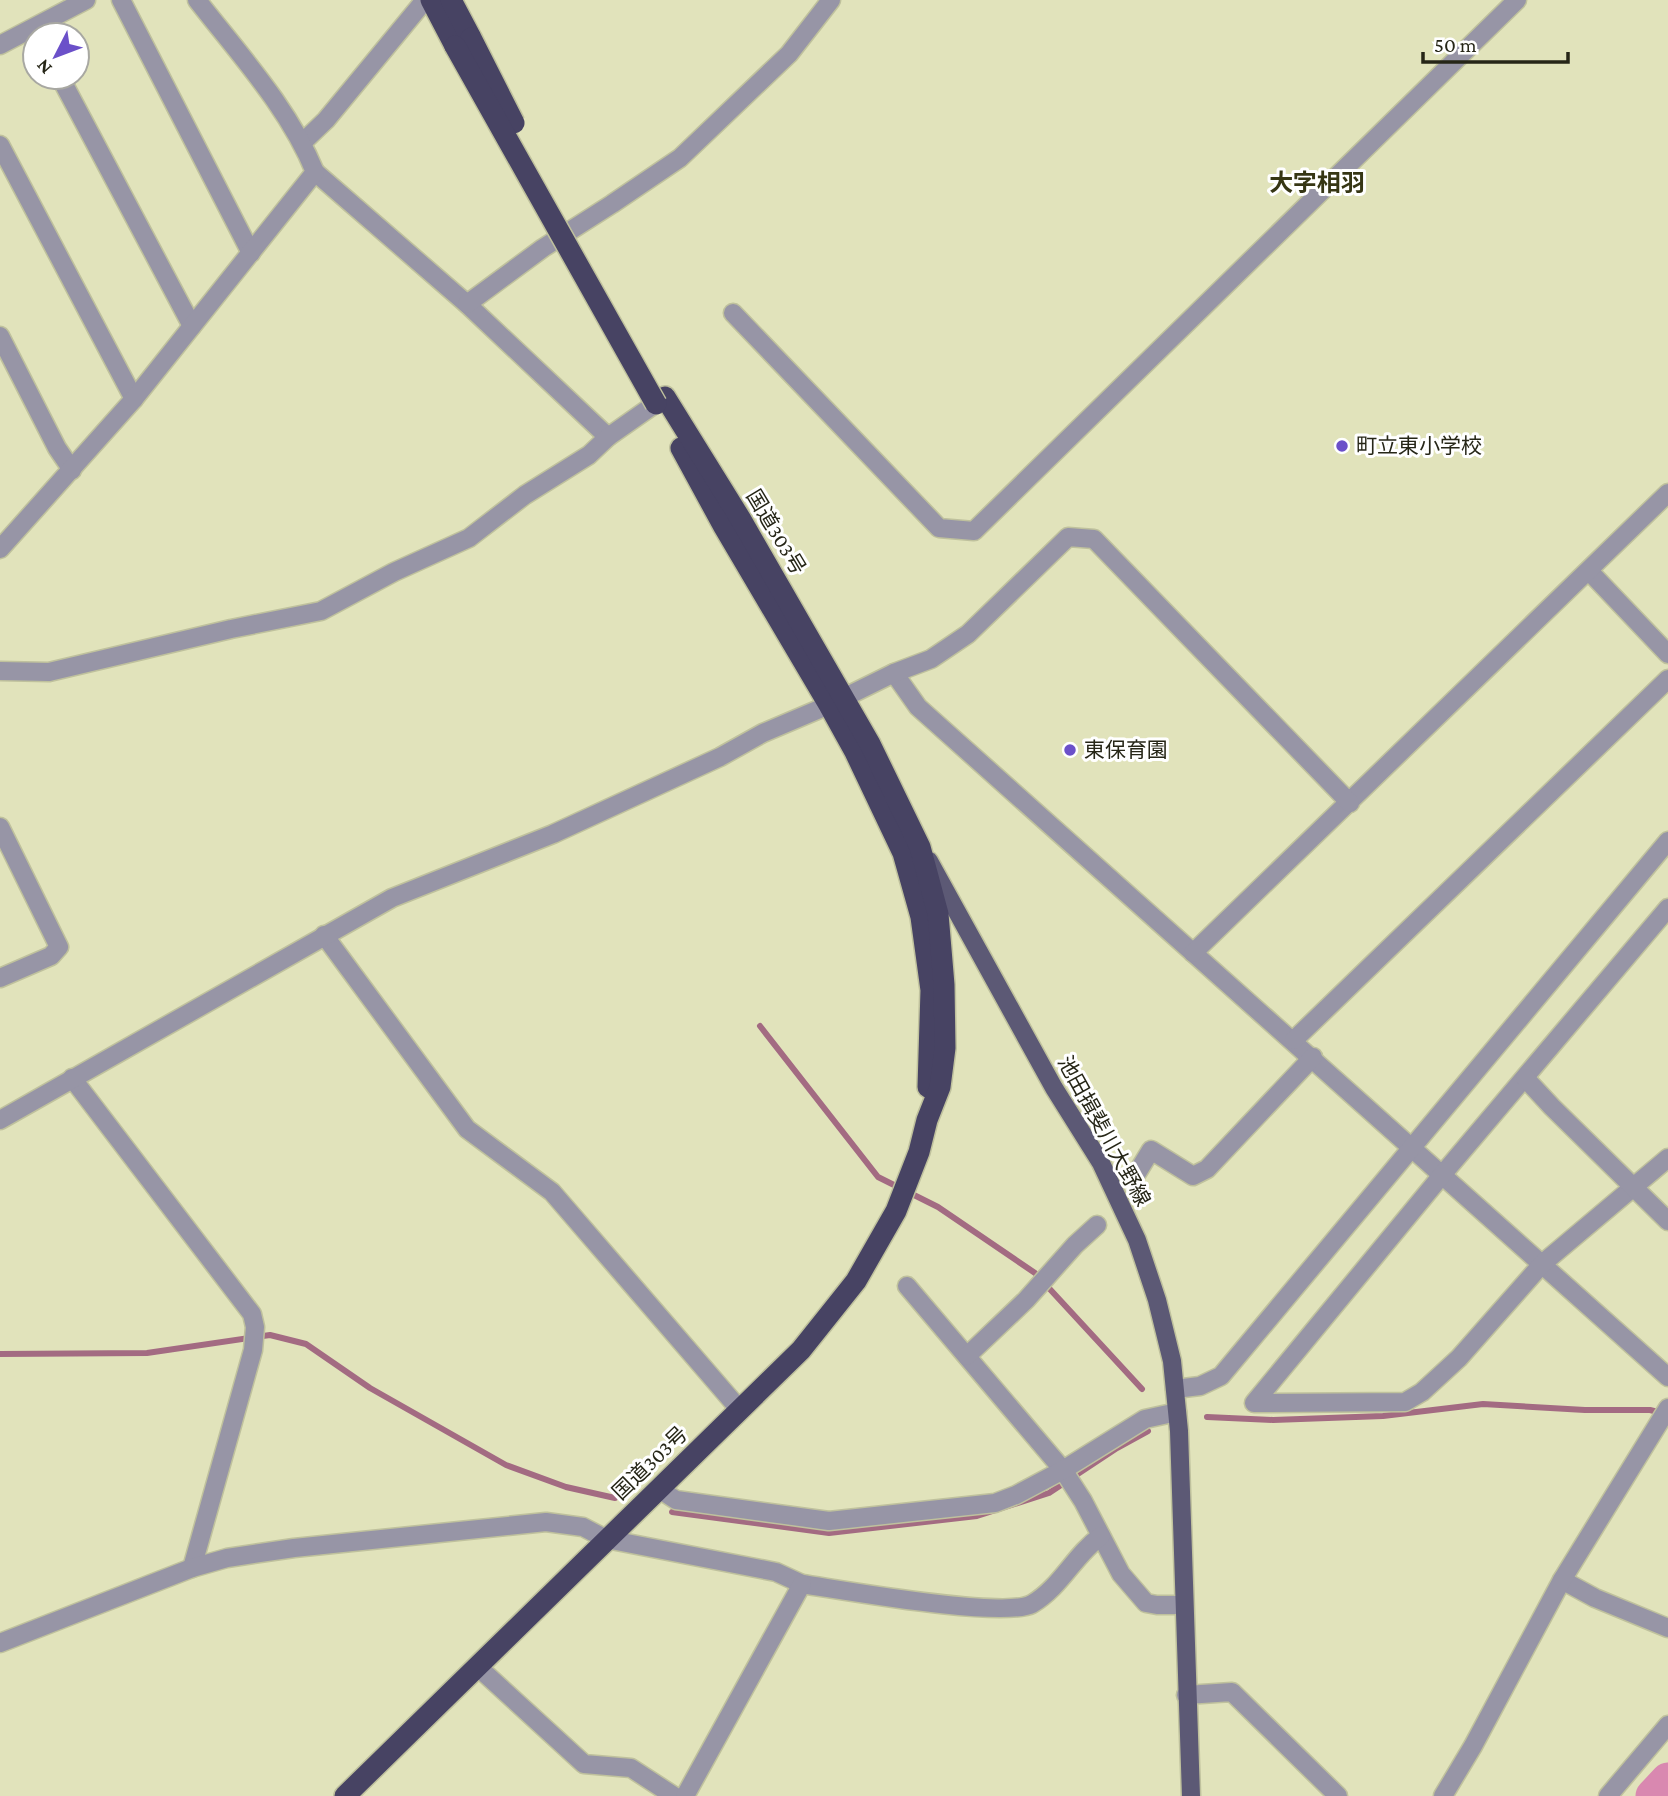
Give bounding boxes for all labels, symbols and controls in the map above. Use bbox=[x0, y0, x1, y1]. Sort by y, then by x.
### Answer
north arrow bbox=[21, 21, 91, 91]
scale bar bbox=[1423, 21, 1568, 65]
text: 50 m bbox=[1434, 33, 1477, 57]
text: N bbox=[32, 55, 56, 79]
district label: 大字相羽 bbox=[1269, 169, 1365, 196]
place label: 町立東小学校 bbox=[1356, 434, 1482, 458]
marker: 町立東小学校 bbox=[1334, 438, 1350, 454]
street label: 国道303号 bbox=[741, 485, 811, 579]
place label: 東保育園 bbox=[1084, 738, 1168, 762]
marker: 東保育園 bbox=[1062, 742, 1078, 758]
street label: 池田揖斐川大野線 bbox=[1053, 1052, 1155, 1210]
street label: 国道303号 bbox=[608, 1422, 692, 1504]

